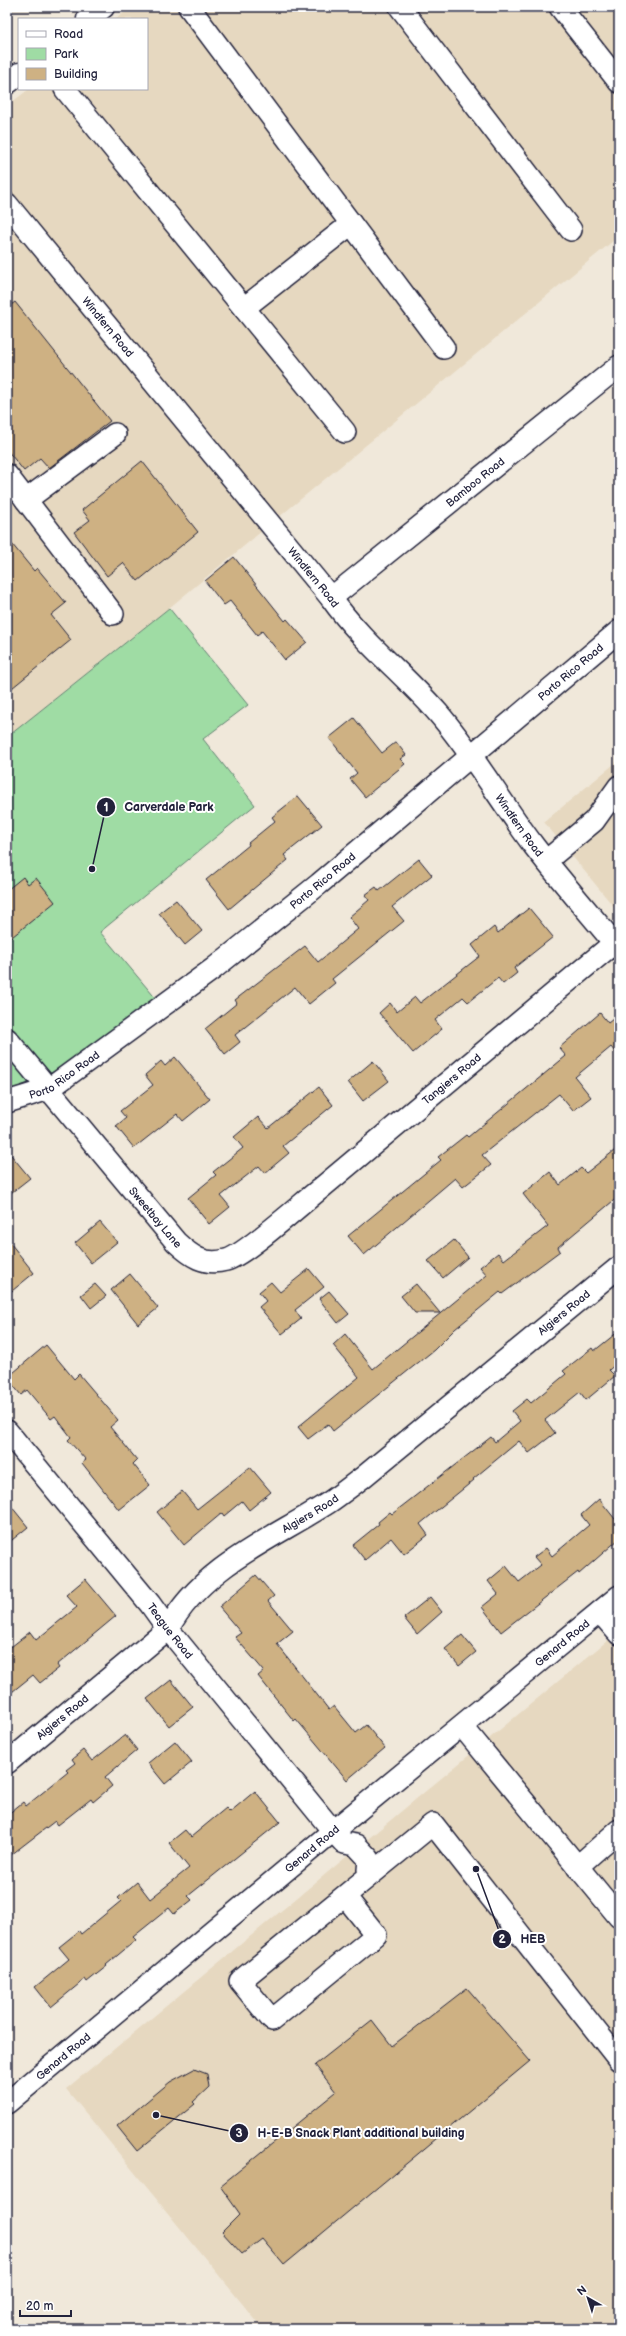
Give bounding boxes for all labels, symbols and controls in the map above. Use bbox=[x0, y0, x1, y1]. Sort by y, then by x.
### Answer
legend bbox=[18, 18, 148, 90]
text: Road bbox=[54, 27, 83, 42]
text: Park bbox=[54, 47, 78, 62]
text: Building bbox=[54, 67, 98, 82]
street label: Windfern Road bbox=[79, 294, 136, 359]
street label: Bamboo Road bbox=[443, 455, 507, 509]
street label: Windfern Road bbox=[285, 544, 342, 610]
street label: Porto Rico Road bbox=[535, 641, 606, 703]
street label: Windfern Road bbox=[493, 791, 546, 859]
callout: Carverdale Park bbox=[96, 795, 222, 819]
text: 1 bbox=[103, 800, 109, 815]
text: Carverdale Park bbox=[124, 800, 214, 815]
street label: Porto Rico Road bbox=[287, 850, 358, 911]
street label: Porto Rico Road bbox=[27, 1048, 102, 1101]
street label: Tangiers Road bbox=[420, 1051, 483, 1107]
street label: Sweetbay Lane bbox=[126, 1184, 185, 1251]
street label: Algiers Road bbox=[535, 1287, 592, 1338]
street label: Algiers Road bbox=[280, 1491, 341, 1536]
street label: Teague Road bbox=[145, 1600, 196, 1661]
street label: Genard Road bbox=[532, 1617, 592, 1669]
street label: Algiers Road bbox=[34, 1692, 91, 1742]
street label: Genard Road bbox=[282, 1822, 342, 1875]
callout: HEB bbox=[492, 1927, 553, 1951]
text: 2 bbox=[498, 1932, 506, 1947]
text: HEB bbox=[520, 1932, 546, 1947]
street label: Genard Road bbox=[33, 2030, 93, 2083]
callout: H-E-B Snack Plant additional building bbox=[229, 2121, 472, 2145]
text: 3 bbox=[235, 2126, 243, 2141]
text: H-E-B Snack Plant additional building bbox=[257, 2126, 465, 2141]
north arrow bbox=[568, 2278, 608, 2318]
text: N bbox=[575, 2283, 589, 2298]
scale bar bbox=[20, 2292, 71, 2318]
text: 20 m bbox=[26, 2299, 53, 2314]

